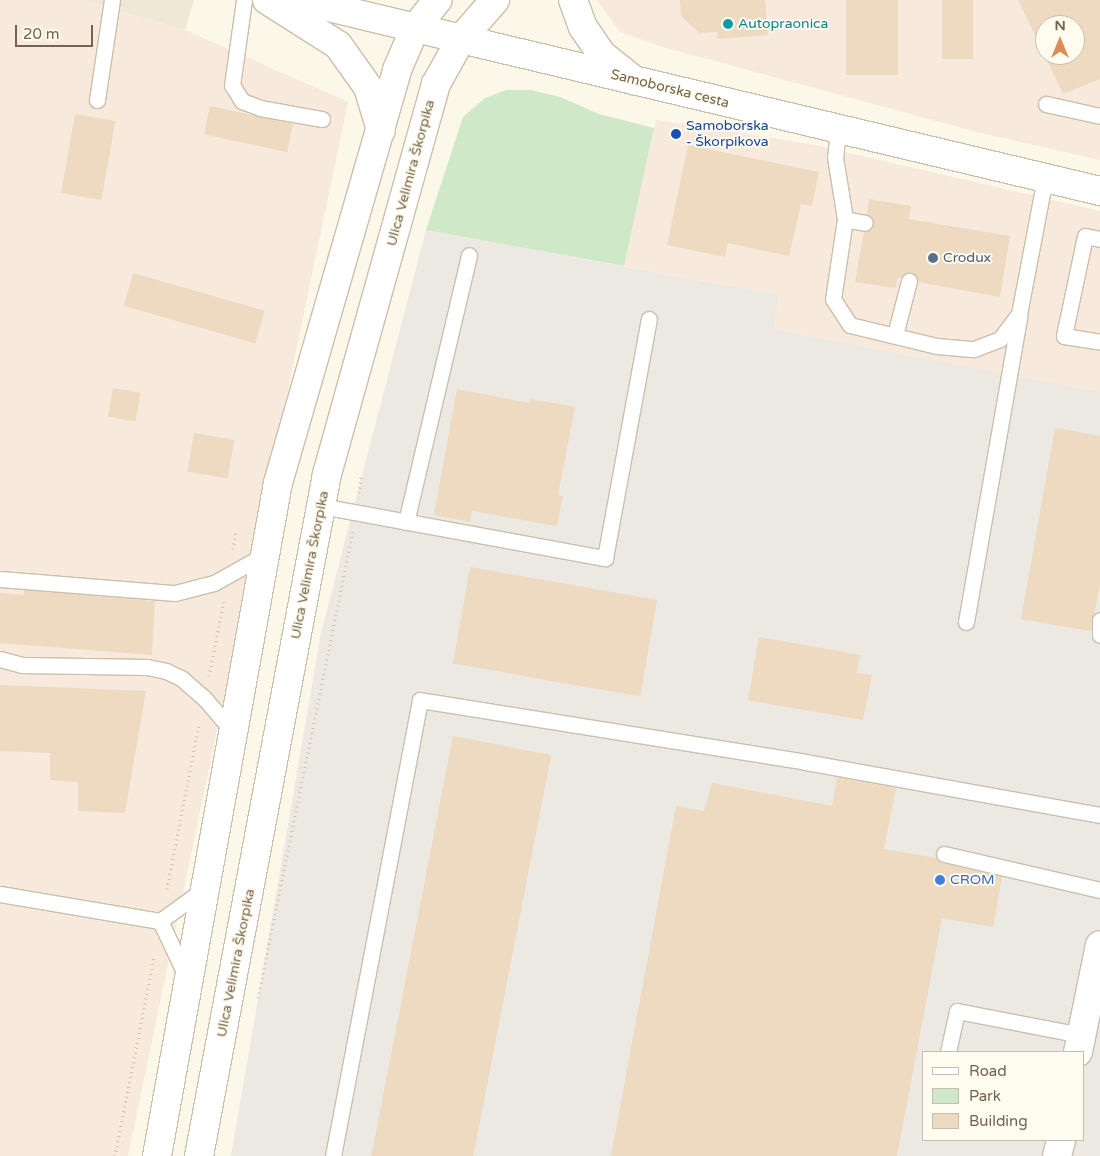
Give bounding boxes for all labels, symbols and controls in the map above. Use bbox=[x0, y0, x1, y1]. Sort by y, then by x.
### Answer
scale bar bbox=[18, 15, 95, 47]
north arrow bbox=[1035, 15, 1085, 65]
place label: Autopraonica bbox=[738, 16, 828, 32]
text: N bbox=[1054, 17, 1066, 34]
marker: Autopraonica bbox=[722, 18, 734, 30]
text: 20 m bbox=[23, 25, 60, 43]
street label: Samoborska cesta bbox=[609, 66, 731, 112]
street label: Ulica Velimira Škorpika bbox=[383, 98, 439, 248]
place label: Samoborska - Škorpikova bbox=[686, 118, 769, 150]
marker: Samoborska - Škorpikova bbox=[670, 128, 682, 140]
place label: Crodux bbox=[943, 250, 991, 266]
marker: Crodux bbox=[927, 252, 939, 264]
street label: Ulica Velimira Škorpika bbox=[287, 489, 333, 641]
place label: CROM bbox=[950, 872, 995, 888]
marker: CROM bbox=[934, 874, 946, 886]
street label: Ulica Velimira Škorpika bbox=[213, 887, 259, 1039]
legend bbox=[922, 1051, 1085, 1141]
text: Road bbox=[969, 1062, 1007, 1080]
text: Park bbox=[969, 1087, 1001, 1105]
text: Building bbox=[969, 1112, 1028, 1130]

